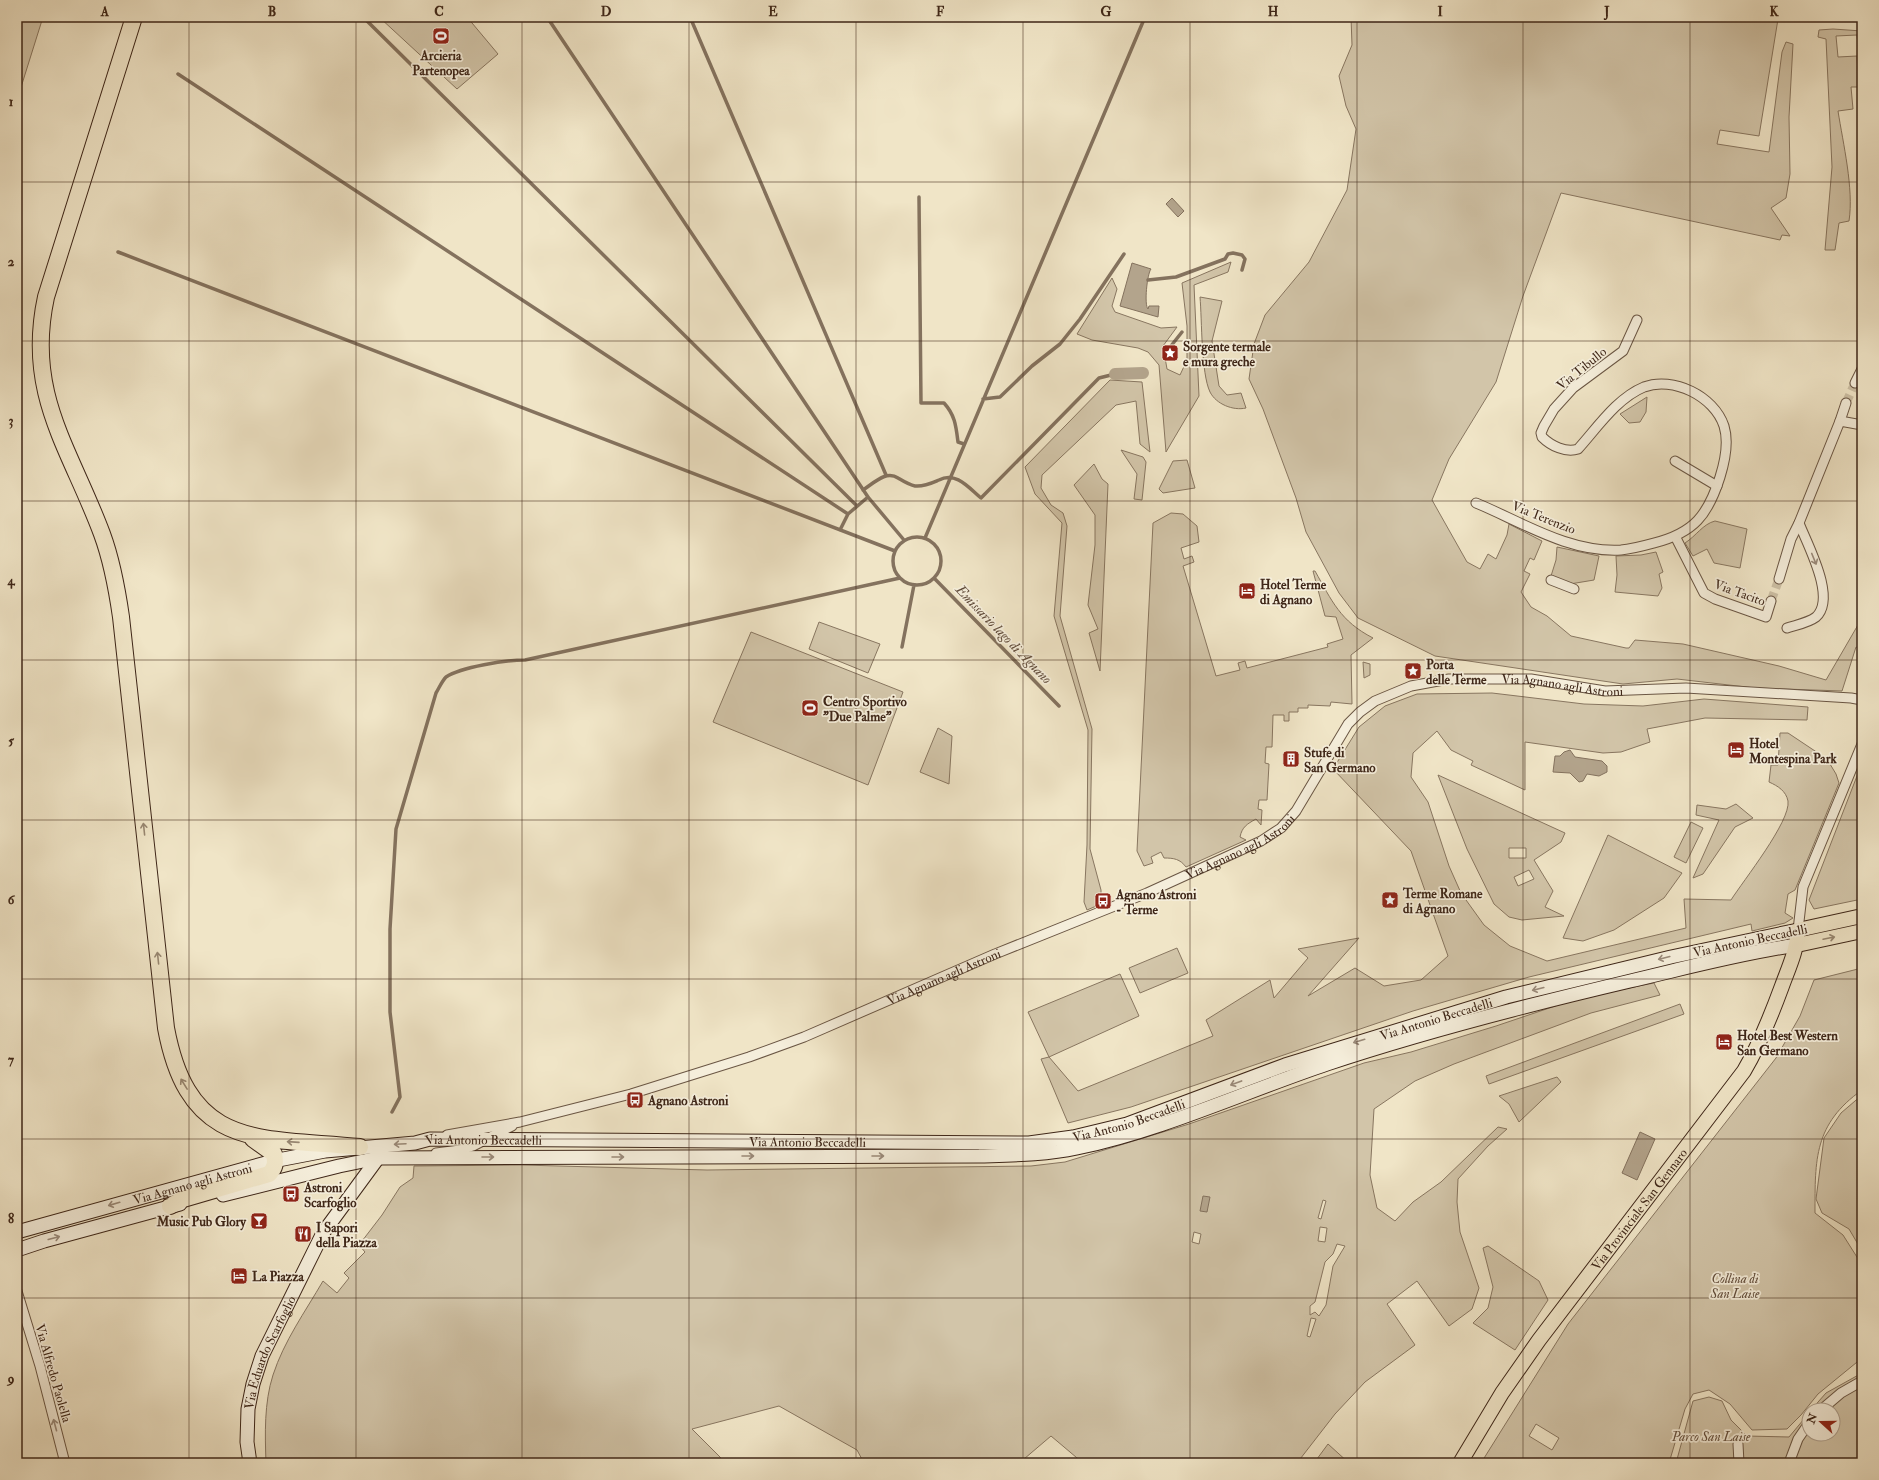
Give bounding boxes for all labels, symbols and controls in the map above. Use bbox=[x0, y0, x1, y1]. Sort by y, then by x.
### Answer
text: A bbox=[100, 4, 110, 20]
text: B bbox=[268, 4, 276, 20]
text: C bbox=[434, 4, 444, 20]
text: D bbox=[601, 4, 612, 20]
text: E bbox=[768, 4, 778, 20]
text: F bbox=[936, 4, 945, 20]
text: G bbox=[1101, 4, 1112, 20]
text: H bbox=[1268, 4, 1279, 20]
text: I bbox=[1437, 4, 1443, 20]
text: J bbox=[1603, 4, 1610, 21]
text: K bbox=[1769, 4, 1779, 20]
sports icon: Arcieria Partenopea bbox=[431, 26, 451, 46]
place label: Arcieria Partenopea bbox=[412, 48, 470, 80]
text: 1 bbox=[9, 94, 14, 110]
text: 2 bbox=[8, 254, 15, 270]
place label: Sorgente termale e mura greche bbox=[1183, 339, 1271, 371]
place icon: Sorgente termale e mura greche bbox=[1160, 343, 1180, 363]
street label: Via Tibullo bbox=[1553, 344, 1610, 394]
text: 3 bbox=[9, 413, 14, 429]
street label: Via Terenzio bbox=[1510, 498, 1578, 538]
one-way arrow bbox=[1810, 553, 1818, 565]
text: 4 bbox=[6, 573, 15, 589]
street label: Via Tacito bbox=[1712, 576, 1767, 610]
place label: Hotel Terme di Agnano bbox=[1260, 577, 1327, 609]
water label: Emissario lago di Agnano bbox=[951, 581, 1055, 687]
hotel icon: Hotel Terme di Agnano bbox=[1237, 581, 1257, 601]
place label: Porta delle Terme bbox=[1426, 657, 1487, 688]
place icon: Porta delle Terme bbox=[1403, 661, 1423, 681]
street label: Via Agnano agli Astroni bbox=[1501, 672, 1624, 700]
place label: Centro Sportivo "Due Palme" bbox=[823, 694, 908, 725]
sports icon: Centro Sportivo "Due Palme" bbox=[800, 698, 820, 718]
text: 5 bbox=[8, 733, 14, 749]
place label: Hotel Montespina Park bbox=[1748, 736, 1838, 768]
hotel icon: Hotel Montespina Park bbox=[1726, 740, 1746, 760]
place label: Stufe di San Germano bbox=[1304, 745, 1376, 776]
building icon: Stufe di San Germano bbox=[1281, 749, 1301, 769]
street label: Via Agnano agli Astroni bbox=[1183, 811, 1299, 883]
one-way arrow bbox=[140, 823, 147, 836]
place label: Terme Romane di Agnano bbox=[1402, 886, 1483, 918]
place label: Agnano Astroni - Terme bbox=[1115, 887, 1197, 918]
place icon: Terme Romane di Agnano bbox=[1380, 890, 1400, 910]
bus stop icon: Agnano Astroni - Terme bbox=[1093, 891, 1113, 911]
text: 6 bbox=[8, 892, 16, 908]
street label: Via Antonio Beccadelli bbox=[1691, 921, 1810, 961]
one-way arrow bbox=[1823, 933, 1836, 941]
street label: Via Agnano agli Astroni bbox=[885, 945, 1004, 1009]
one-way arrow bbox=[154, 952, 162, 965]
one-way arrow bbox=[1658, 955, 1671, 963]
one-way arrow bbox=[1532, 986, 1545, 994]
street label: Via Antonio Beccadelli bbox=[1378, 995, 1495, 1044]
place label: Hotel Best Western San Germano bbox=[1737, 1028, 1838, 1059]
hotel icon: Hotel Best Western San Germano bbox=[1714, 1032, 1734, 1052]
one-way arrow bbox=[1354, 1038, 1366, 1046]
text: 7 bbox=[8, 1052, 15, 1068]
one-way arrow bbox=[180, 1079, 188, 1090]
one-way arrow bbox=[1230, 1079, 1242, 1087]
bus stop icon: Agnano Astroni bbox=[625, 1090, 645, 1110]
place label: Agnano Astroni bbox=[647, 1093, 729, 1110]
street label: Via Antonio Beccadelli bbox=[1071, 1096, 1188, 1146]
street label: Via Antonio Beccadelli bbox=[423, 1131, 543, 1149]
street label: Via Antonio Beccadelli bbox=[749, 1134, 867, 1151]
one-way arrow bbox=[287, 1138, 300, 1145]
one-way arrow bbox=[394, 1140, 407, 1147]
street label: Via Provinciale San Gennaro bbox=[1588, 1146, 1691, 1274]
one-way arrow bbox=[741, 1152, 754, 1160]
one-way arrow bbox=[871, 1152, 884, 1160]
one-way arrow bbox=[481, 1153, 494, 1161]
one-way arrow bbox=[611, 1153, 624, 1161]
street label: Via Agnano agli Astroni bbox=[131, 1160, 254, 1208]
place label: Astroni Scarfoglio bbox=[303, 1180, 357, 1212]
bus stop icon: Astroni Scarfoglio bbox=[281, 1184, 301, 1204]
one-way arrow bbox=[108, 1201, 121, 1208]
text: 8 bbox=[8, 1211, 14, 1227]
bar icon: Music Pub Glory bbox=[249, 1211, 269, 1231]
place label: Music Pub Glory bbox=[156, 1214, 247, 1231]
place label: I Sapori della Piazza bbox=[316, 1220, 378, 1251]
restaurant icon: I Sapori della Piazza bbox=[293, 1224, 313, 1244]
one-way arrow bbox=[47, 1234, 60, 1241]
hotel icon: La Piazza bbox=[229, 1266, 249, 1286]
place label: La Piazza bbox=[252, 1269, 304, 1285]
park label: Collina di San Laise bbox=[1710, 1271, 1760, 1302]
street label: Via Eduardo Scarfoglio bbox=[241, 1293, 300, 1411]
street label: Via Alfredo Paolella bbox=[31, 1322, 75, 1425]
text: 9 bbox=[6, 1371, 15, 1387]
north arrow bbox=[1801, 1402, 1841, 1442]
text: N bbox=[1804, 1411, 1820, 1426]
one-way arrow bbox=[51, 1419, 58, 1432]
park label: Parco San Laise bbox=[1671, 1429, 1751, 1445]

